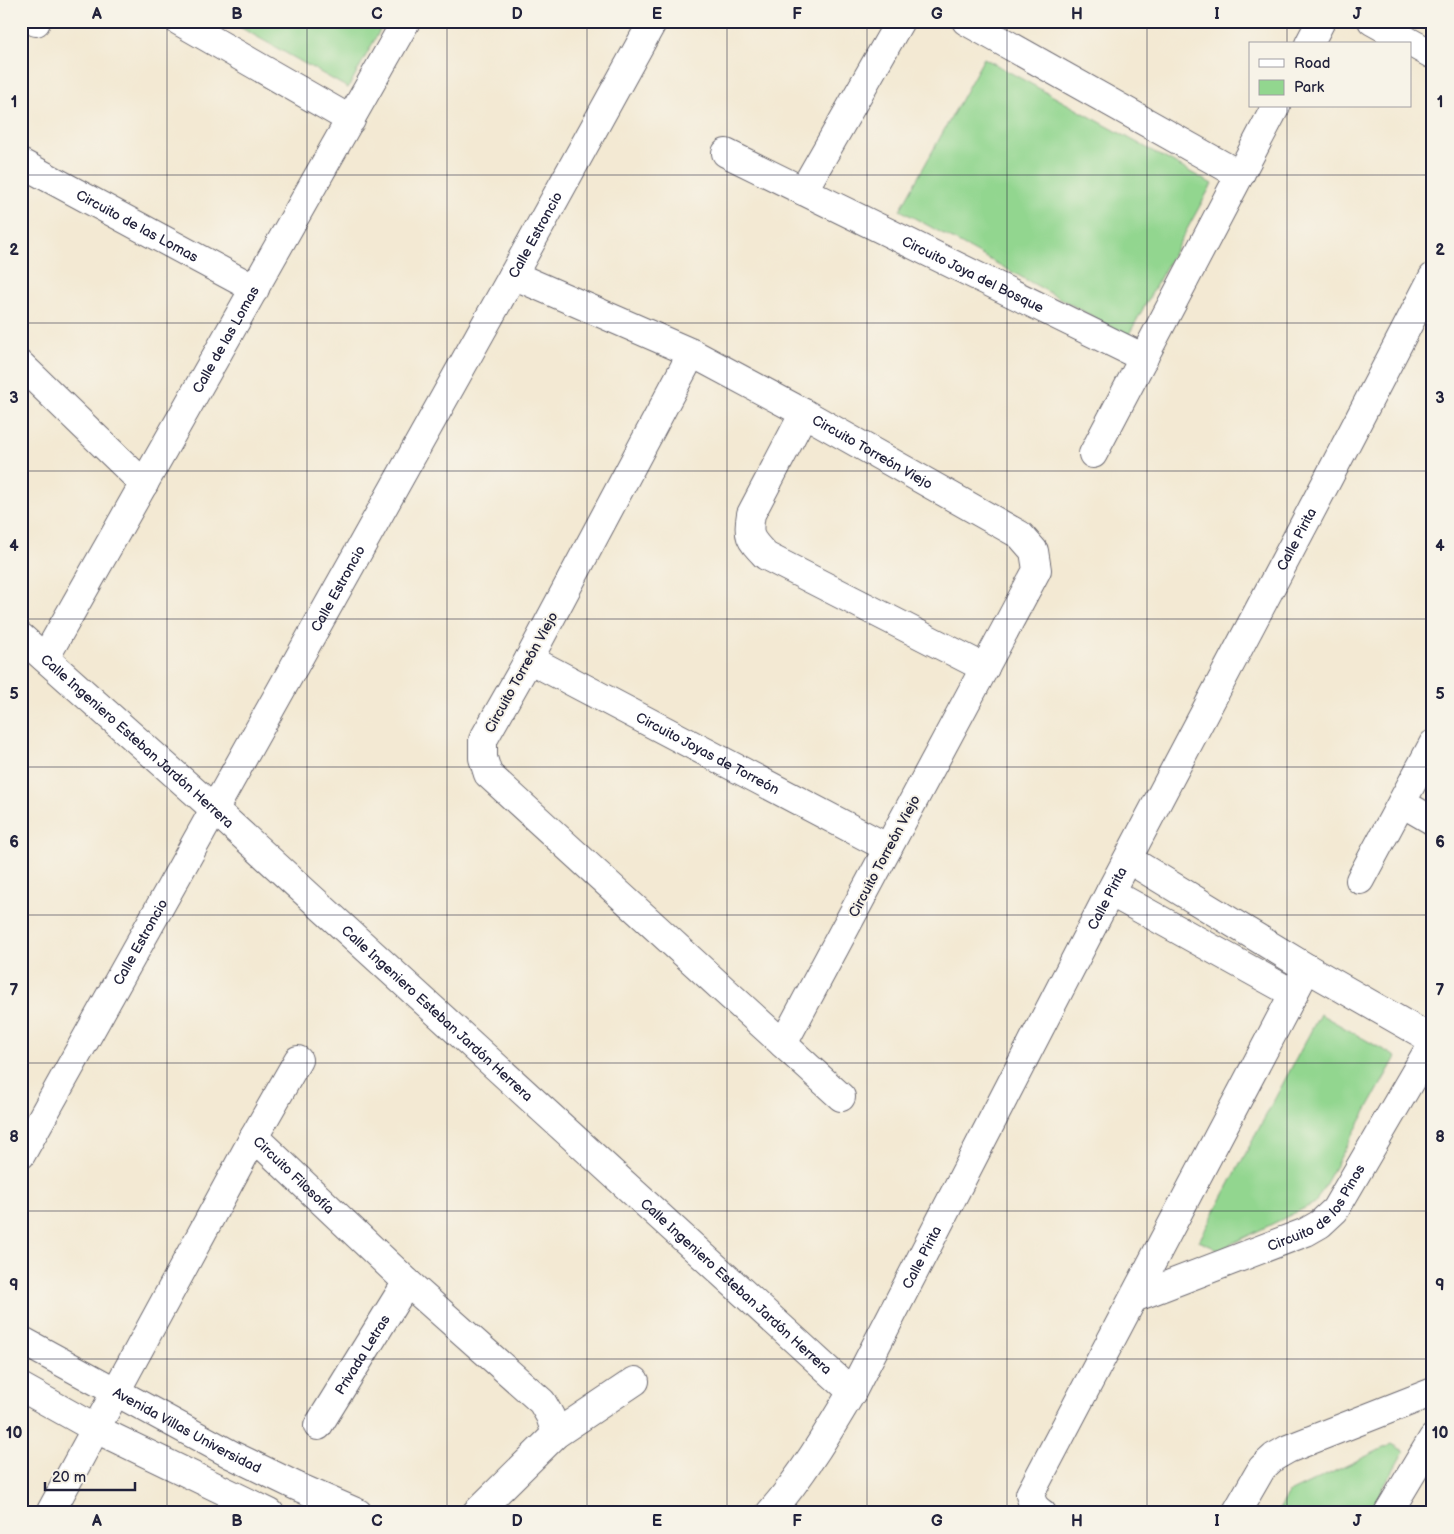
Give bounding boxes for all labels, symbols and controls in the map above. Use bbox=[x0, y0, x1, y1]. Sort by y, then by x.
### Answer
text: A bbox=[91, 5, 102, 24]
text: B bbox=[231, 5, 243, 24]
text: C bbox=[371, 5, 383, 24]
text: D bbox=[511, 5, 523, 24]
text: E bbox=[652, 5, 662, 24]
text: F bbox=[792, 5, 802, 24]
text: G bbox=[931, 5, 943, 24]
text: H bbox=[1071, 5, 1083, 24]
text: I bbox=[1214, 5, 1220, 24]
text: J bbox=[1353, 5, 1362, 24]
legend bbox=[1249, 42, 1412, 108]
text: Road bbox=[1294, 54, 1330, 73]
text: Park bbox=[1294, 78, 1325, 97]
text: 1 bbox=[11, 93, 17, 112]
text: 1 bbox=[1437, 93, 1443, 112]
street label: Circuito de las Lomas bbox=[73, 186, 201, 266]
street label: Calle Estroncio bbox=[505, 189, 566, 281]
street label: Circuito Joya del Bosque bbox=[899, 233, 1046, 317]
text: 2 bbox=[9, 241, 19, 260]
text: 2 bbox=[1435, 241, 1445, 260]
street label: Calle de las Lomas bbox=[189, 283, 263, 396]
text: 3 bbox=[9, 389, 19, 408]
text: 3 bbox=[1435, 389, 1445, 408]
street label: Circuito Torreón Viejo bbox=[809, 411, 936, 493]
street label: Calle Pirita bbox=[1273, 505, 1320, 574]
text: 4 bbox=[9, 537, 19, 556]
text: 4 bbox=[1435, 537, 1445, 556]
street label: Calle Estroncio bbox=[307, 543, 369, 635]
street label: Circuito Torreón Viejo bbox=[481, 609, 562, 736]
street label: Calle Ingeniero Esteban Jardón Herrera bbox=[37, 651, 237, 832]
text: 5 bbox=[9, 685, 19, 704]
text: 5 bbox=[1435, 685, 1445, 704]
street label: Circuito Joyas de Torreón bbox=[633, 709, 782, 798]
street label: Circuito Torreón Viejo bbox=[845, 792, 924, 920]
text: 6 bbox=[9, 833, 19, 852]
text: 6 bbox=[1435, 833, 1445, 852]
street label: Calle Pirita bbox=[1084, 864, 1131, 933]
street label: Calle Estroncio bbox=[110, 896, 171, 988]
street label: Calle Ingeniero Esteban Jardón Herrera bbox=[338, 922, 536, 1105]
text: 7 bbox=[10, 981, 19, 1000]
text: 7 bbox=[1436, 981, 1445, 1000]
text: 8 bbox=[9, 1128, 19, 1147]
text: 8 bbox=[1435, 1128, 1445, 1147]
street label: Circuito Filosofía bbox=[250, 1133, 338, 1218]
street label: Circuito de los Pinos bbox=[1265, 1161, 1369, 1255]
street label: Calle Ingeniero Esteban Jardón Herrera bbox=[637, 1195, 835, 1378]
street label: Calle Pirita bbox=[899, 1223, 945, 1292]
text: 9 bbox=[9, 1276, 19, 1295]
text: 9 bbox=[1435, 1276, 1445, 1295]
street label: Privada Letras bbox=[331, 1312, 394, 1398]
street label: Avenida Villas Universidad bbox=[110, 1384, 264, 1477]
text: 10 bbox=[6, 1424, 22, 1443]
text: 10 bbox=[1432, 1424, 1448, 1443]
scale bar bbox=[45, 1459, 135, 1491]
text: 20 m bbox=[52, 1468, 86, 1487]
text: A bbox=[91, 1512, 102, 1531]
text: B bbox=[231, 1512, 243, 1531]
text: C bbox=[371, 1512, 383, 1531]
text: D bbox=[511, 1512, 523, 1531]
text: E bbox=[652, 1512, 662, 1531]
text: F bbox=[792, 1512, 802, 1531]
text: G bbox=[931, 1512, 943, 1531]
text: H bbox=[1071, 1512, 1083, 1531]
text: I bbox=[1214, 1512, 1220, 1531]
text: J bbox=[1353, 1512, 1362, 1531]

